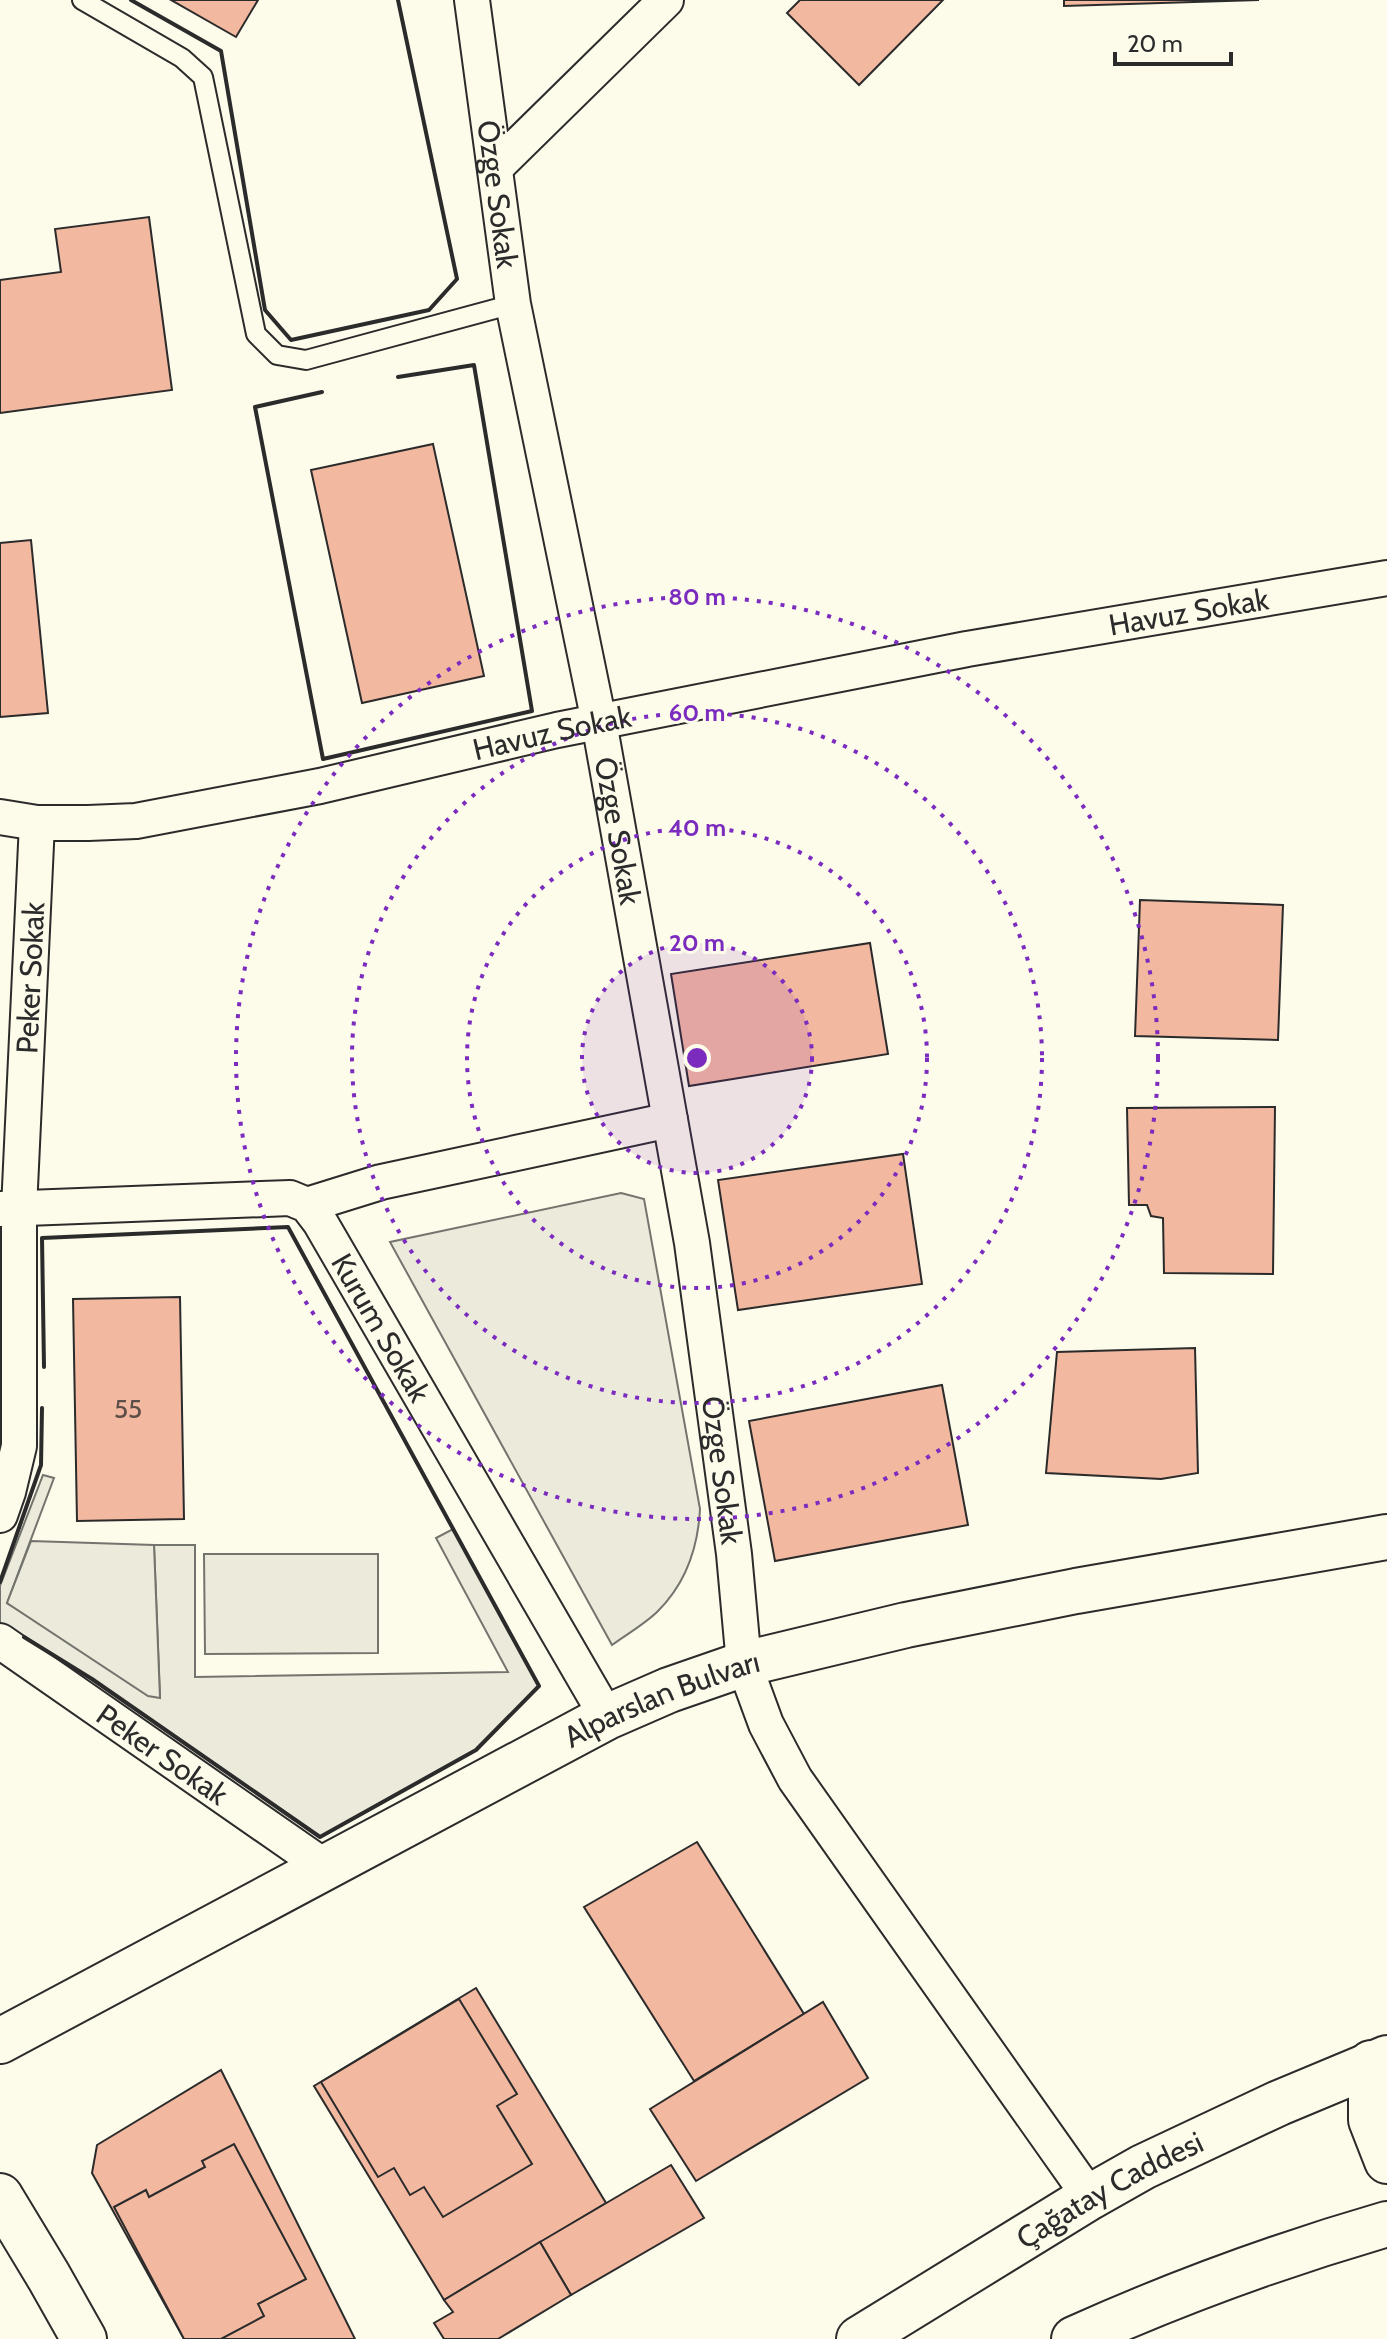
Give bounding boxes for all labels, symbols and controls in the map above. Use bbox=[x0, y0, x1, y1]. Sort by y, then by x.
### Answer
scale bar bbox=[1115, 16, 1231, 66]
text: 20 m bbox=[1127, 29, 1183, 58]
street label: Özge Sokak bbox=[470, 118, 527, 271]
street label: Havuz Sokak bbox=[1106, 580, 1272, 643]
text: 80 m bbox=[668, 582, 726, 611]
street label: Havuz Sokak bbox=[469, 697, 635, 768]
text: 60 m bbox=[669, 698, 725, 727]
street label: Özge Sokak bbox=[587, 754, 650, 908]
text: 40 m bbox=[668, 813, 726, 842]
street label: Peker Sokak bbox=[8, 901, 52, 1055]
text: 20 m bbox=[669, 928, 725, 957]
centre of rings bbox=[683, 1044, 711, 1072]
street label: Kurum Sokak bbox=[324, 1247, 439, 1409]
house number: 55 bbox=[114, 1393, 142, 1425]
street label: Özge Sokak bbox=[694, 1394, 751, 1547]
street label: Alparslan Bulvarı bbox=[557, 1642, 763, 1755]
street label: Peker Sokak bbox=[90, 1696, 236, 1813]
street label: Çağatay Caddesi bbox=[1009, 2123, 1209, 2256]

